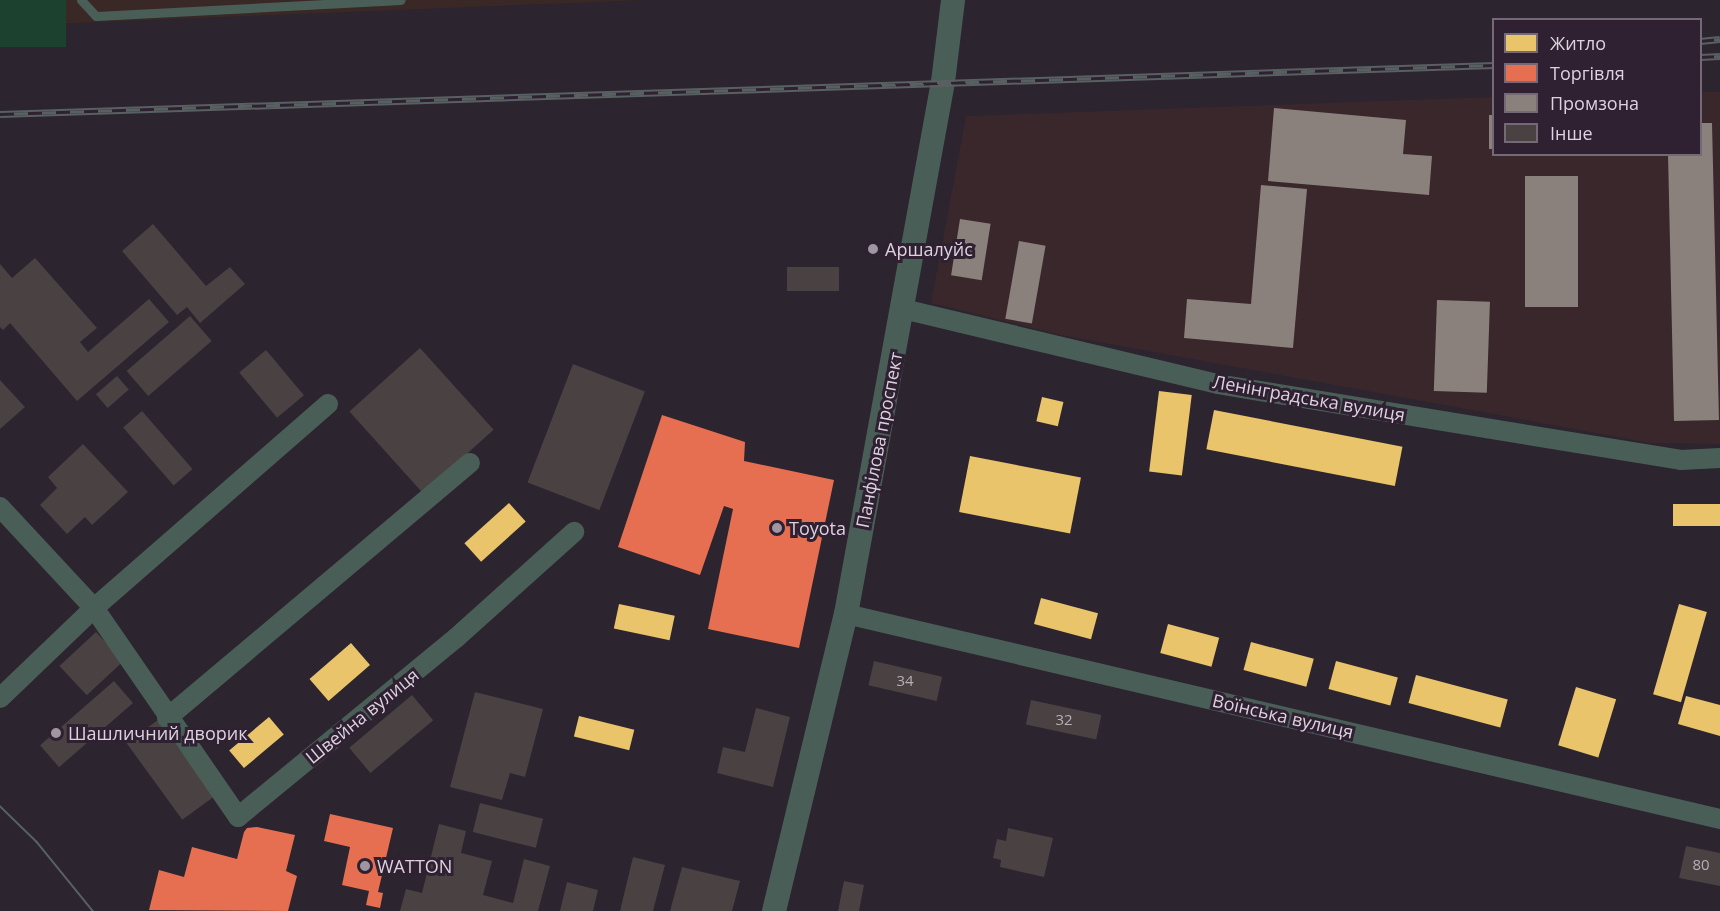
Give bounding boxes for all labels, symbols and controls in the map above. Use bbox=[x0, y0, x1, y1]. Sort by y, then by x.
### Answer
legend bbox=[1492, 18, 1702, 156]
text: Житло bbox=[1550, 31, 1606, 55]
text: Торгівля bbox=[1550, 61, 1625, 85]
text: Промзона bbox=[1550, 91, 1639, 115]
text: Інше bbox=[1550, 121, 1593, 145]
place label: Аршалуйс bbox=[885, 238, 973, 260]
marker: Аршалуйс bbox=[866, 242, 880, 256]
street label: Панфілова проспект bbox=[851, 350, 907, 530]
street label: Ленінградська вулиця bbox=[1211, 370, 1407, 426]
place label: Toyota bbox=[789, 517, 846, 539]
marker: Toyota bbox=[770, 521, 784, 535]
street label: Швейна вулиця bbox=[301, 664, 423, 768]
house number: 34 bbox=[896, 672, 914, 690]
street label: Воїнська вулиця bbox=[1210, 689, 1356, 743]
house number: 32 bbox=[1055, 711, 1073, 729]
place label: Шашличний дворик bbox=[68, 722, 247, 744]
marker: Шашличний дворик bbox=[49, 726, 63, 740]
place label: WATTON bbox=[377, 855, 452, 877]
house number: 80 bbox=[1692, 856, 1710, 874]
marker: WATTON bbox=[358, 859, 372, 873]

